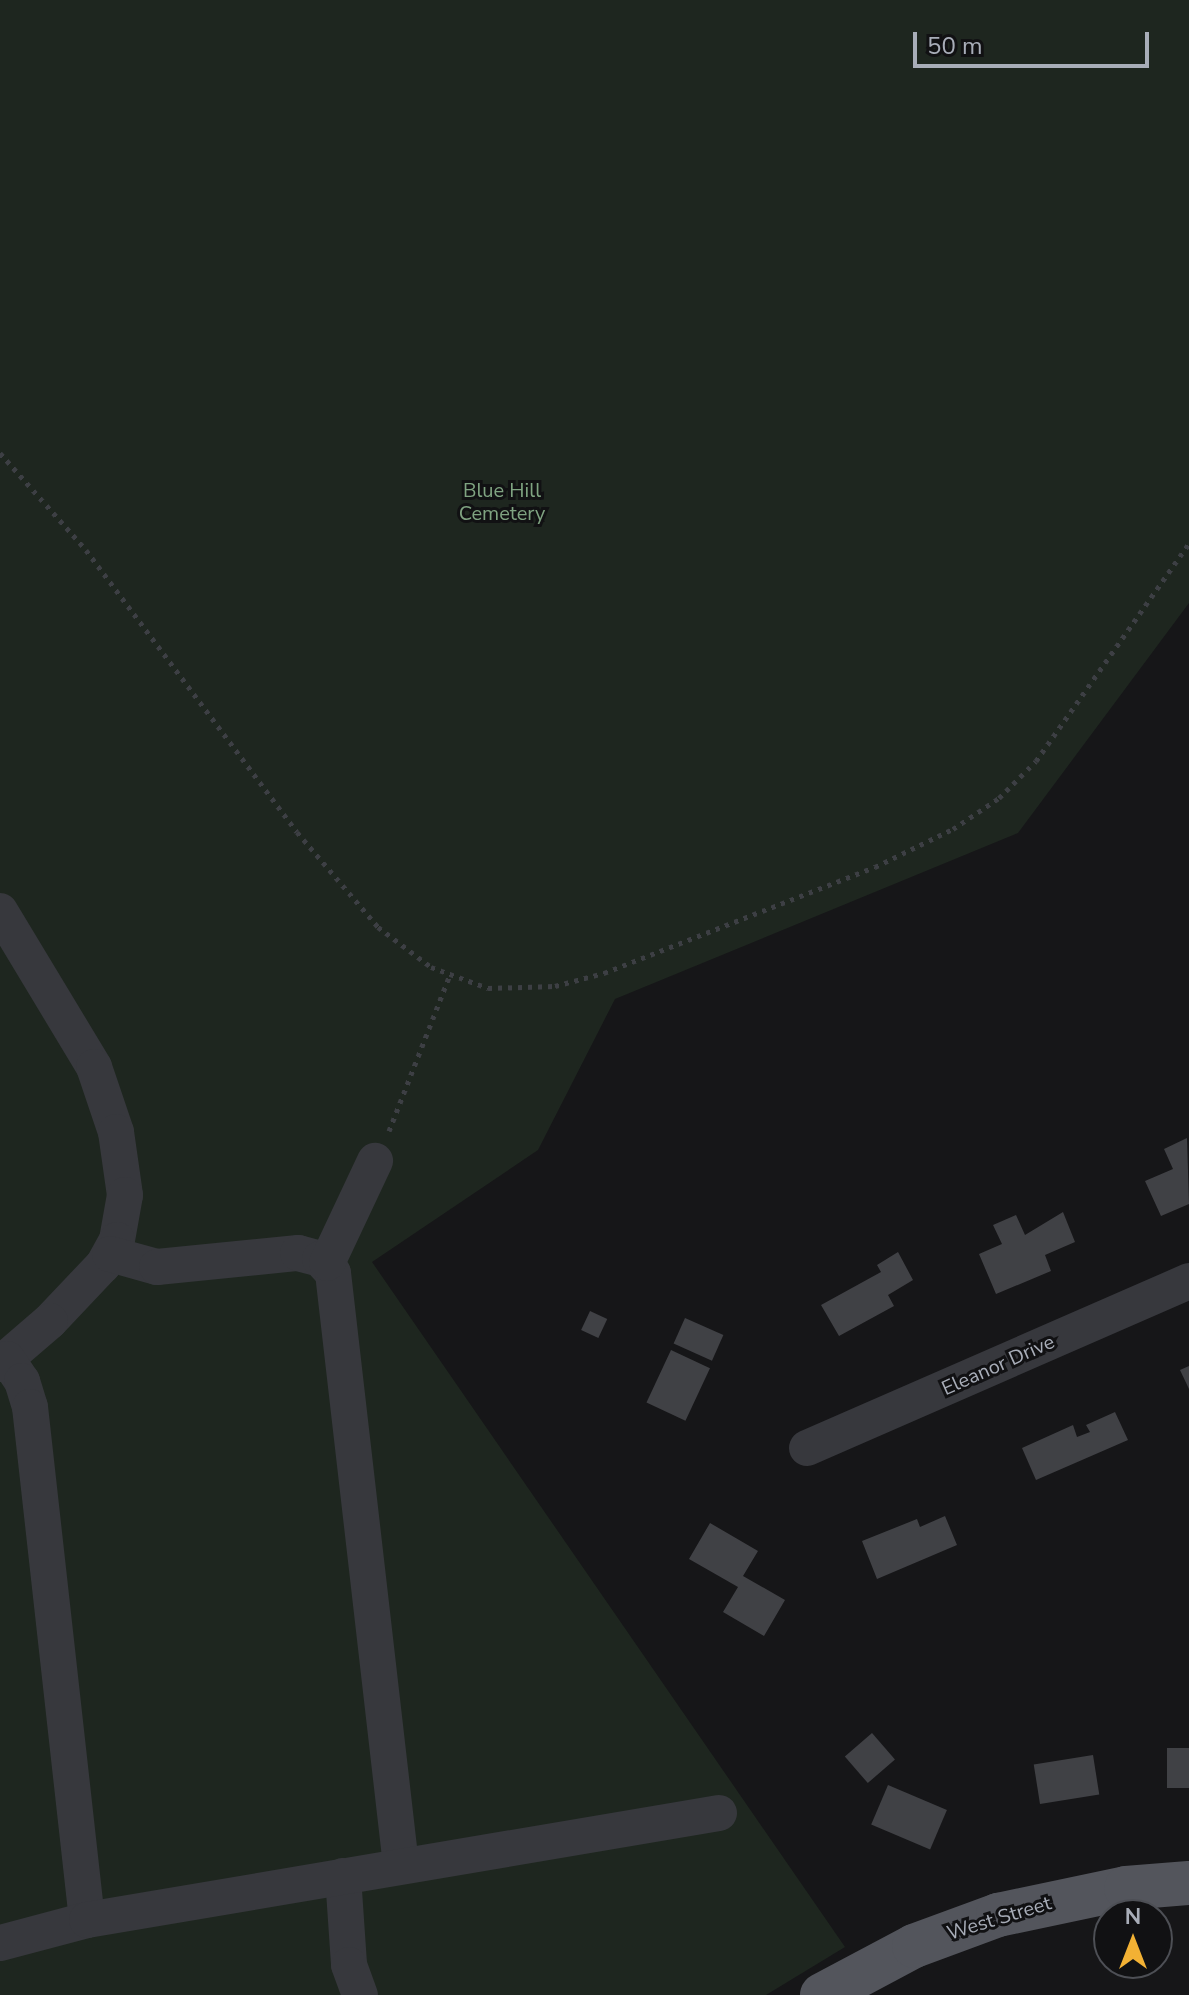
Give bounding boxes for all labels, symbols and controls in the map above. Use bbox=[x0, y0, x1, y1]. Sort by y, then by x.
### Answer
scale bar bbox=[917, 16, 1153, 66]
text: 50 m bbox=[927, 30, 983, 62]
park label: Blue Hill Cemetery bbox=[459, 478, 545, 525]
street label: Eleanor Drive bbox=[938, 1329, 1058, 1401]
street label: West Street bbox=[944, 1891, 1054, 1945]
north arrow bbox=[1093, 1899, 1173, 1979]
text: N bbox=[1125, 1902, 1141, 1932]

